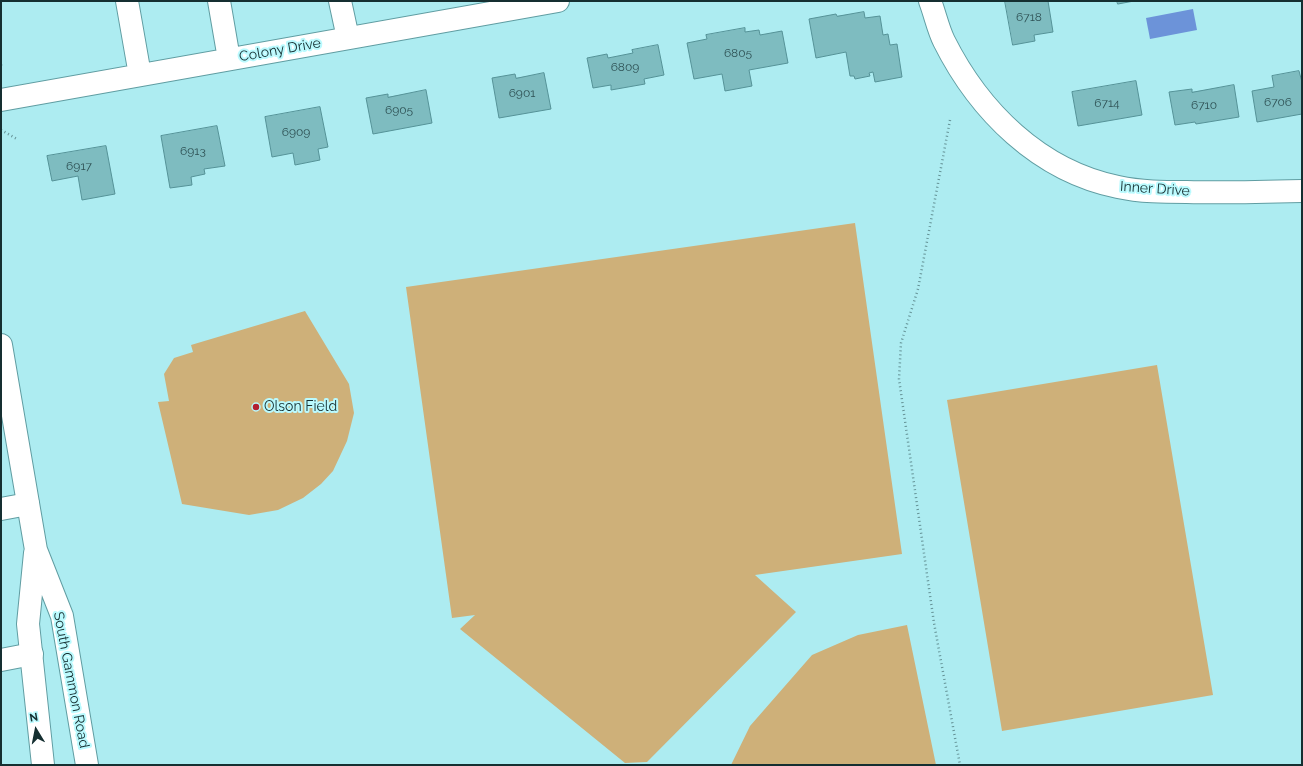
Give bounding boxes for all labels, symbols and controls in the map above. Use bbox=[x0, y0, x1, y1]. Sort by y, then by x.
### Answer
house number: 6718 bbox=[1016, 10, 1042, 24]
street label: Colony Drive bbox=[238, 35, 322, 65]
house number: 6805 bbox=[724, 46, 752, 60]
house number: 6809 bbox=[611, 60, 639, 74]
house number: 6901 bbox=[509, 86, 535, 100]
house number: 6706 bbox=[1264, 95, 1292, 109]
house number: 6714 bbox=[1094, 96, 1120, 110]
house number: 6710 bbox=[1191, 98, 1217, 112]
house number: 6905 bbox=[385, 103, 413, 117]
house number: 6909 bbox=[282, 125, 310, 139]
house number: 6913 bbox=[180, 144, 206, 158]
house number: 6917 bbox=[66, 159, 92, 173]
street label: Inner Drive bbox=[1120, 178, 1190, 200]
place label: Olson Field bbox=[264, 399, 337, 415]
marker: Olson Field bbox=[251, 402, 261, 412]
street label: South Gammon Road bbox=[50, 610, 92, 750]
north arrow bbox=[16, 710, 56, 750]
text: N bbox=[29, 711, 39, 725]

